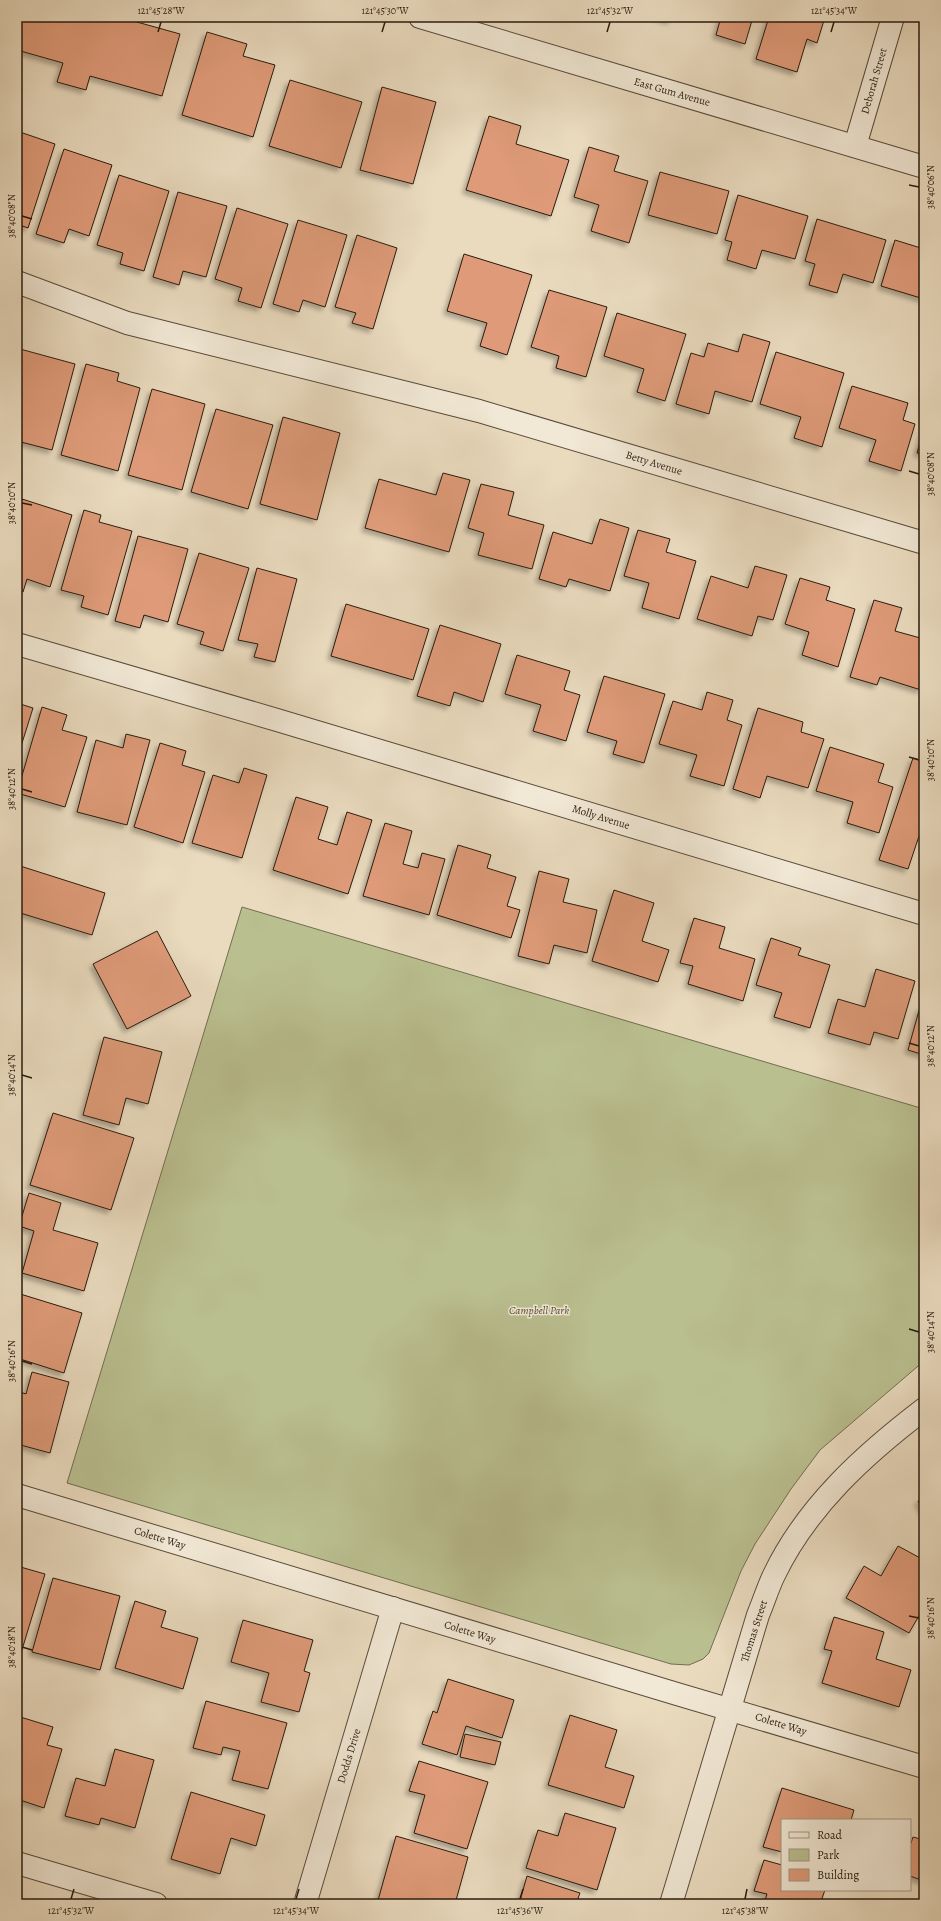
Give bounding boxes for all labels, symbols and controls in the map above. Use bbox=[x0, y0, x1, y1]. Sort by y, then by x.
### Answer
text: 121°45'28"W bbox=[137, 4, 185, 17]
text: 121°45'30"W bbox=[362, 4, 409, 17]
text: 121°45'32"W bbox=[587, 4, 634, 17]
text: 121°45'34"W bbox=[811, 4, 858, 17]
street label: Deborah Street bbox=[857, 46, 891, 116]
street label: East Gum Avenue bbox=[632, 74, 712, 110]
text: 38°40'06"N bbox=[924, 165, 937, 209]
text: 38°40'08"N bbox=[5, 194, 18, 238]
street label: Betty Avenue bbox=[624, 447, 684, 479]
text: 38°40'08"N bbox=[924, 452, 937, 496]
text: 38°40'10"N bbox=[5, 482, 18, 524]
text: 38°40'10"N bbox=[924, 739, 937, 781]
text: 38°40'12"N bbox=[5, 768, 18, 810]
street label: Molly Avenue bbox=[570, 801, 632, 833]
text: 38°40'12"N bbox=[924, 1025, 937, 1067]
text: 38°40'14"N bbox=[5, 1054, 18, 1096]
park label: Campbell Park bbox=[509, 1303, 569, 1318]
text: 38°40'14"N bbox=[924, 1311, 937, 1353]
text: 38°40'16"N bbox=[5, 1340, 18, 1382]
street label: Colette Way bbox=[132, 1523, 188, 1553]
text: 38°40'16"N bbox=[924, 1597, 937, 1639]
street label: Thomas Street bbox=[737, 1598, 771, 1664]
street label: Colette Way bbox=[442, 1617, 498, 1647]
text: 38°40'18"N bbox=[5, 1626, 18, 1668]
street label: Colette Way bbox=[753, 1709, 809, 1739]
street label: Dodds Drive bbox=[334, 1727, 364, 1785]
legend bbox=[781, 1819, 911, 1891]
text: Road bbox=[817, 1827, 843, 1843]
text: Park bbox=[817, 1847, 840, 1863]
text: Building bbox=[817, 1867, 859, 1883]
text: 121°45'32"W bbox=[48, 1904, 95, 1917]
text: 121°45'34"W bbox=[273, 1904, 320, 1917]
text: 121°45'36"W bbox=[497, 1904, 544, 1917]
text: 121°45'38"W bbox=[722, 1904, 769, 1917]

